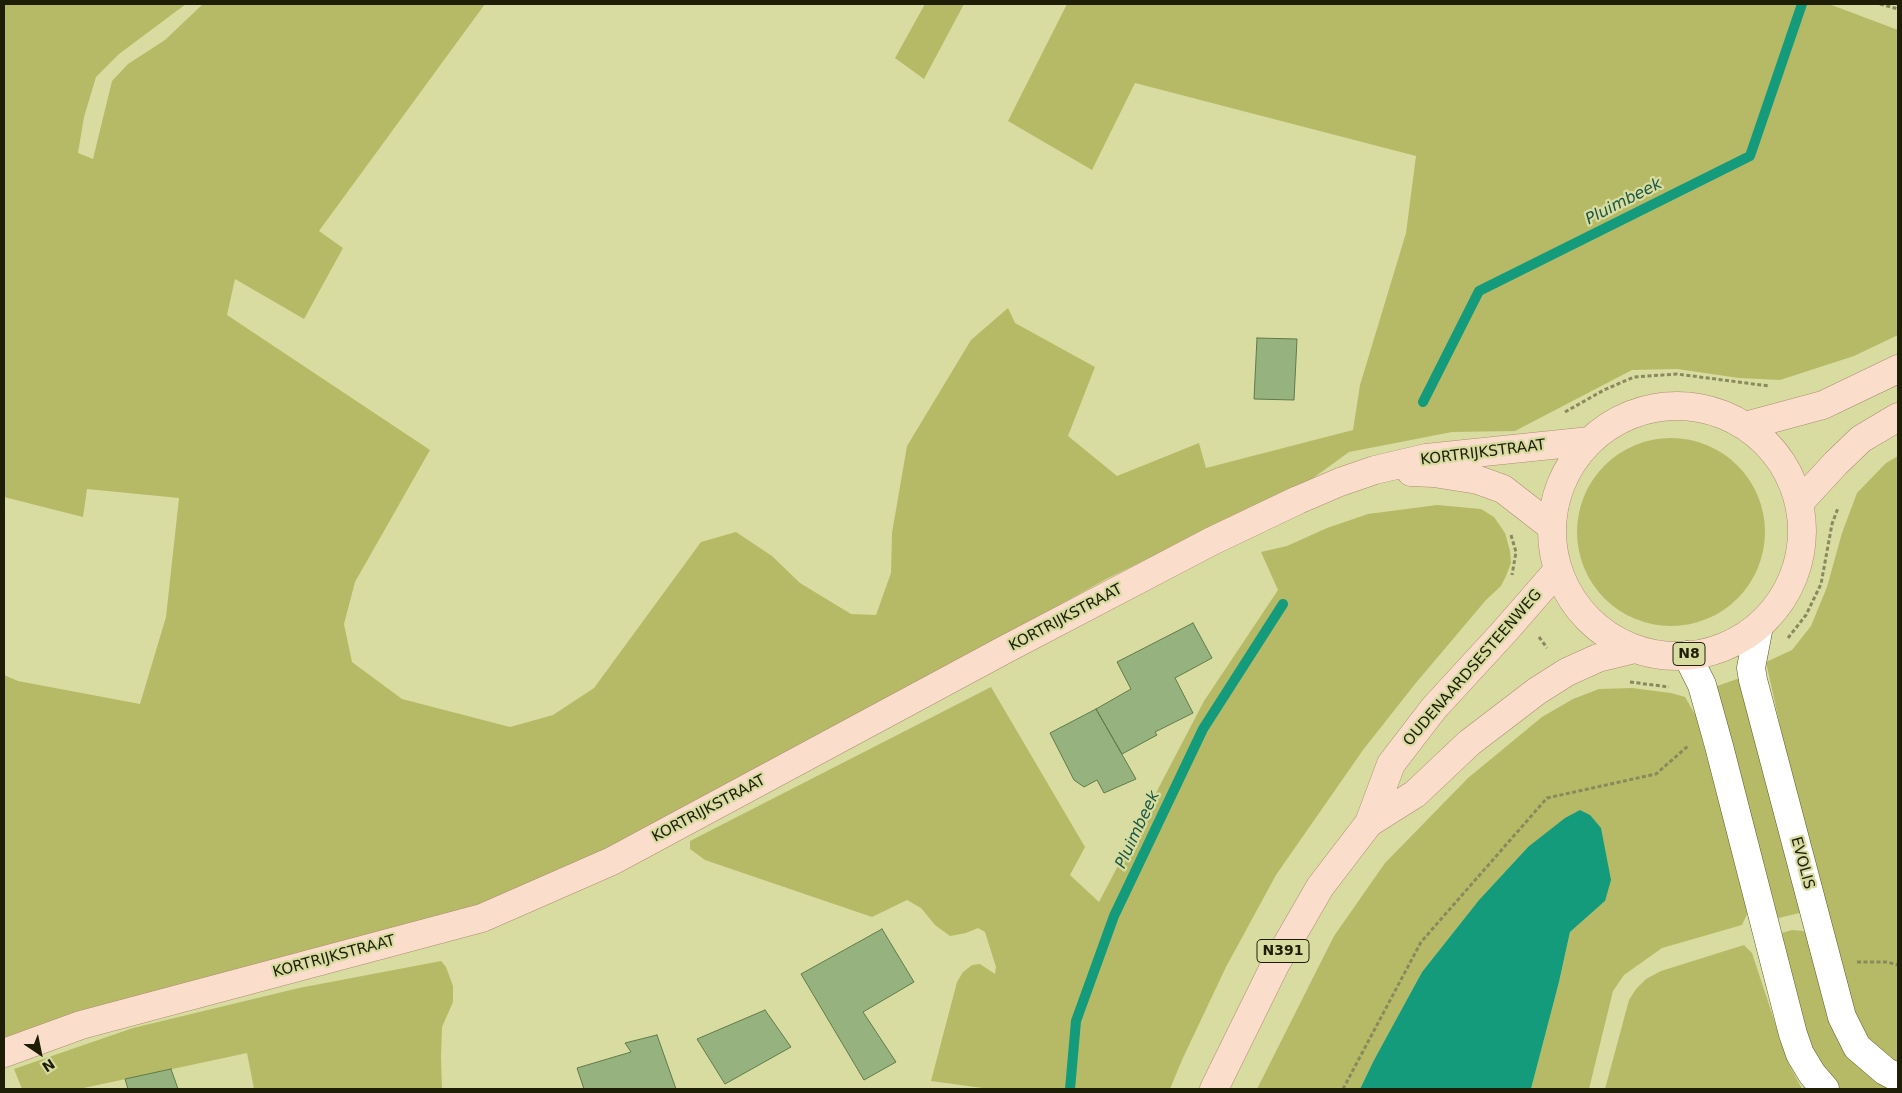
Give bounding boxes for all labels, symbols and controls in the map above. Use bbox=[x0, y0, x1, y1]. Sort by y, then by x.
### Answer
water label: Pluimbeek bbox=[1582, 175, 1666, 229]
street label: KORTRIJKSTRAAT bbox=[1419, 436, 1547, 470]
street label: KORTRIJKSTRAAT bbox=[1006, 581, 1126, 655]
street label: OUDENAARDSESTEENWEG bbox=[1400, 586, 1546, 750]
road number: N8 bbox=[1673, 642, 1705, 666]
street label: KORTRIJKSTRAAT bbox=[649, 772, 769, 846]
water label: Pluimbeek bbox=[1112, 788, 1164, 872]
street label: EVOLIS bbox=[1786, 835, 1818, 891]
street label: KORTRIJKSTRAAT bbox=[271, 932, 397, 982]
road number: N391 bbox=[1257, 939, 1309, 962]
north arrow bbox=[15, 1028, 65, 1078]
text: N bbox=[39, 1056, 58, 1075]

